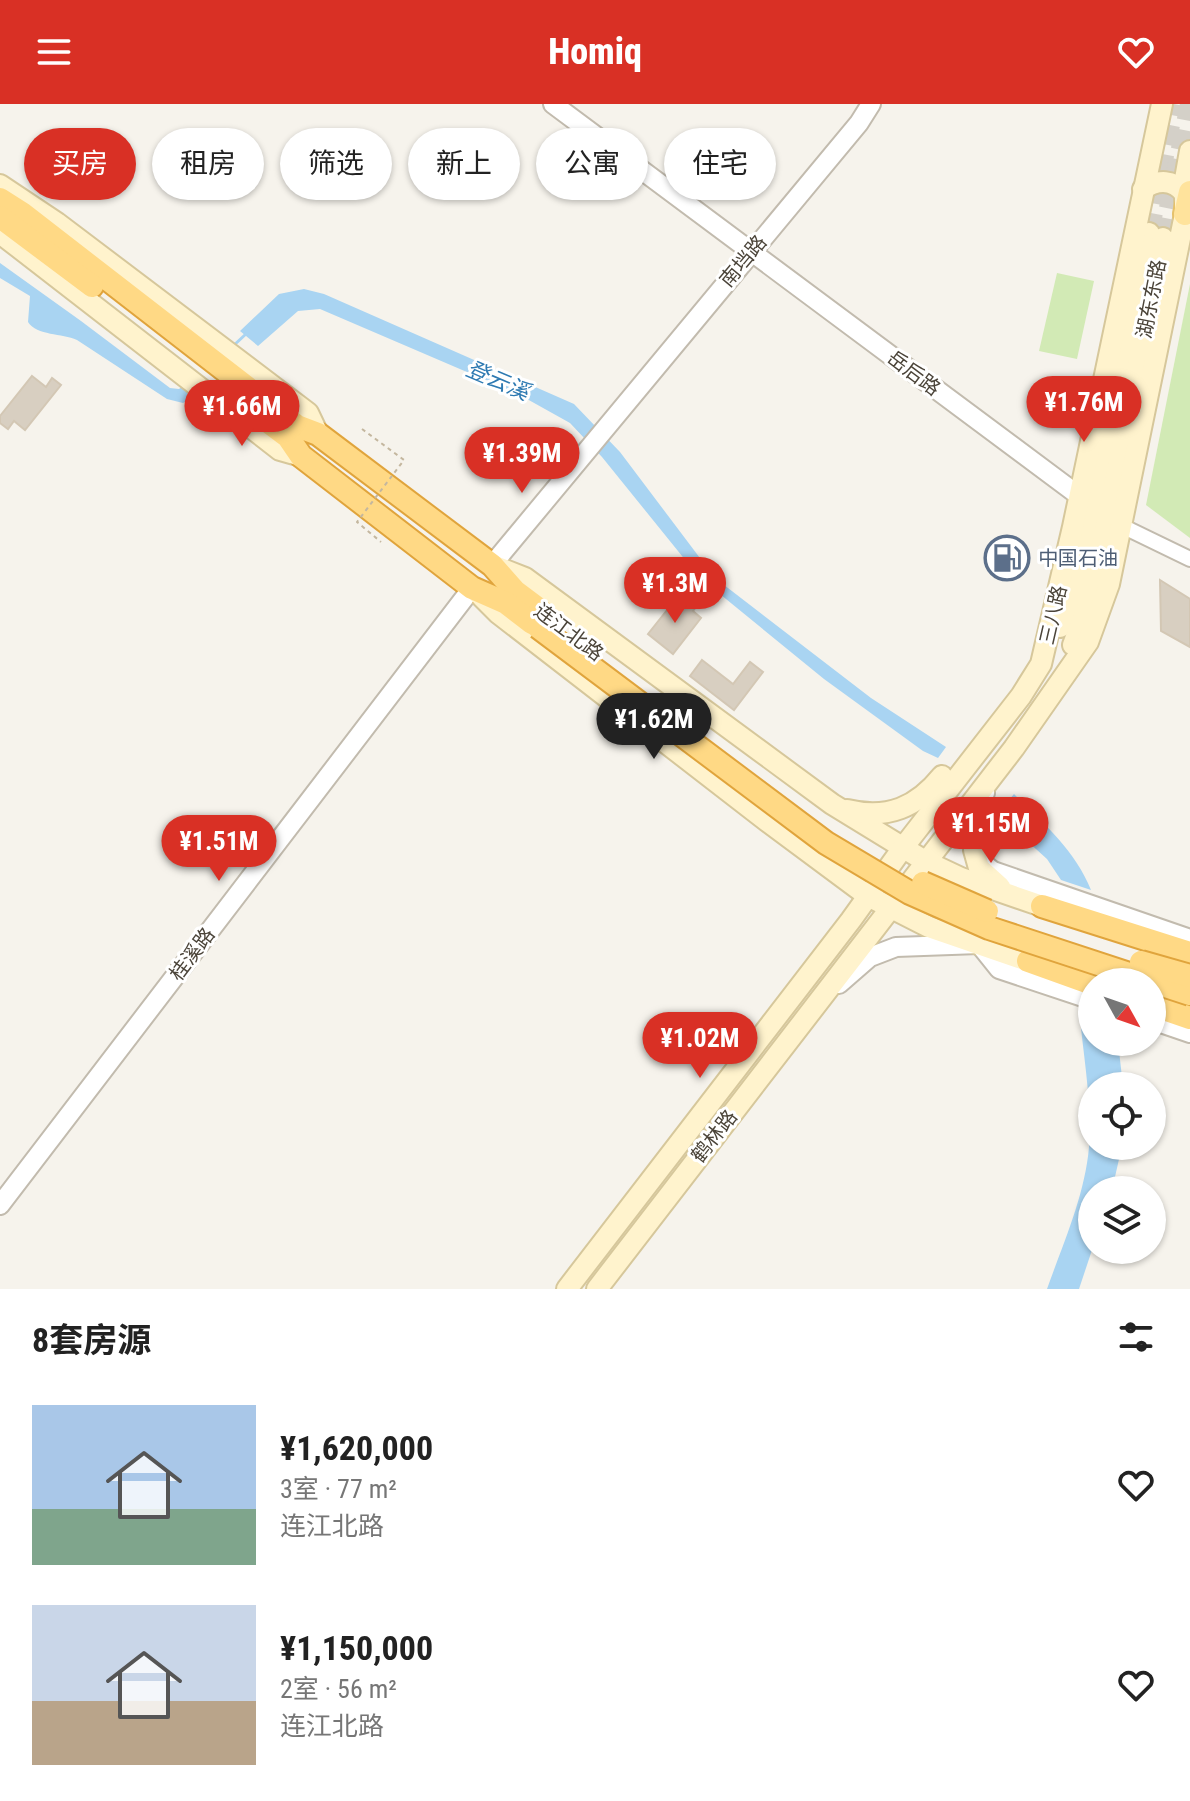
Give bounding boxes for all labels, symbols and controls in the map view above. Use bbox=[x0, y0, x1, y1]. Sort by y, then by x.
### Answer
icon: menu bbox=[32, 30, 76, 74]
icon: heart bbox=[1114, 30, 1158, 74]
text: Homiq bbox=[548, 31, 642, 73]
chip: 买房 bbox=[24, 128, 136, 200]
chip: 租房 bbox=[152, 128, 264, 200]
chip: 筛选 bbox=[280, 128, 392, 200]
chip: 新上 bbox=[408, 128, 520, 200]
chip: 公寓 bbox=[536, 128, 648, 200]
chip: 住宅 bbox=[664, 128, 776, 200]
street label: 南垱路 bbox=[715, 230, 771, 292]
street label: 湖东东路 bbox=[1132, 257, 1170, 341]
street label: 岳后路 bbox=[883, 345, 945, 401]
water label: 登云溪 bbox=[463, 356, 535, 406]
pin: ¥1.76M bbox=[1019, 376, 1149, 444]
pin: ¥1.66M bbox=[177, 380, 307, 448]
text: ¥1.76M bbox=[1044, 387, 1124, 417]
text: ¥1.66M bbox=[202, 391, 282, 421]
pin: ¥1.39M bbox=[457, 427, 587, 495]
text: ¥1.39M bbox=[482, 438, 562, 468]
fuel station icon: 中国石油 bbox=[983, 534, 1031, 582]
place label: 中国石油 bbox=[1038, 546, 1118, 570]
pin: ¥1.3M bbox=[619, 557, 731, 625]
text: ¥1.3M bbox=[642, 568, 708, 598]
street label: 三八路 bbox=[1035, 583, 1071, 647]
street label: 连江北路 bbox=[530, 598, 608, 666]
pin: ¥1.62M bbox=[589, 693, 719, 761]
text: ¥1.62M bbox=[614, 704, 694, 734]
pin: ¥1.15M bbox=[926, 797, 1056, 865]
text: ¥1.15M bbox=[951, 808, 1031, 838]
pin: ¥1.51M bbox=[154, 815, 284, 883]
text: ¥1.51M bbox=[179, 826, 259, 856]
street label: 桂溪路 bbox=[164, 923, 220, 985]
north arrow bbox=[1078, 968, 1166, 1056]
map controls bbox=[1078, 968, 1166, 1264]
pin: ¥1.02M bbox=[635, 1012, 765, 1080]
text: ¥1.02M bbox=[660, 1023, 740, 1053]
button: locate bbox=[1078, 1072, 1166, 1160]
street label: 鹤林路 bbox=[686, 1105, 742, 1167]
button: layers bbox=[1078, 1176, 1166, 1264]
icon: filters bbox=[1114, 1315, 1158, 1359]
text: 8套房源 bbox=[32, 1320, 151, 1360]
text: ¥1,620,000 bbox=[280, 1428, 433, 1468]
icon: home bbox=[96, 1437, 192, 1533]
icon: heart bbox=[1114, 1463, 1158, 1507]
text: 3室 · 77 m² bbox=[280, 1474, 397, 1504]
text: 连江北路 bbox=[280, 1511, 384, 1541]
text: ¥1,150,000 bbox=[280, 1628, 433, 1668]
icon: home bbox=[96, 1637, 192, 1733]
icon: heart bbox=[1114, 1663, 1158, 1707]
text: 2室 · 56 m² bbox=[280, 1674, 397, 1704]
text: 连江北路 bbox=[280, 1711, 384, 1741]

